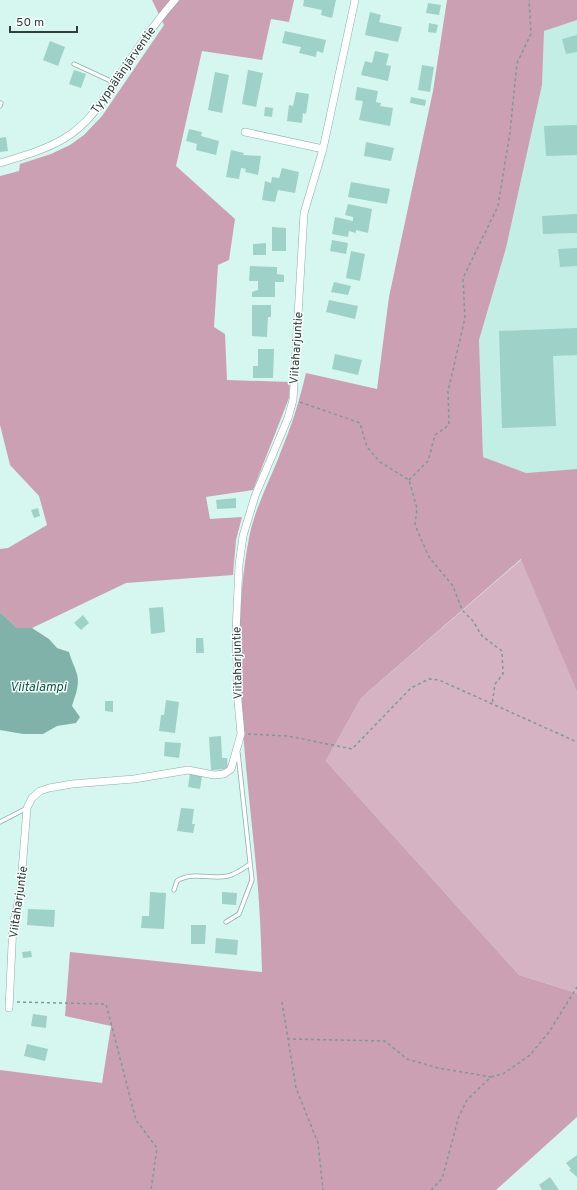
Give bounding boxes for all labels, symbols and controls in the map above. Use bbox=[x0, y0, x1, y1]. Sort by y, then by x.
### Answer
scale bar bbox=[10, 8, 77, 34]
text: 50 m bbox=[16, 15, 44, 31]
street label: Tyyppälänjärventie bbox=[88, 24, 160, 117]
street label: Viitaharjuntie bbox=[286, 311, 308, 385]
street label: Viitaharjuntie bbox=[229, 626, 247, 700]
water label: Viitalampi bbox=[10, 680, 67, 696]
street label: Viitaharjuntie bbox=[6, 865, 32, 939]

